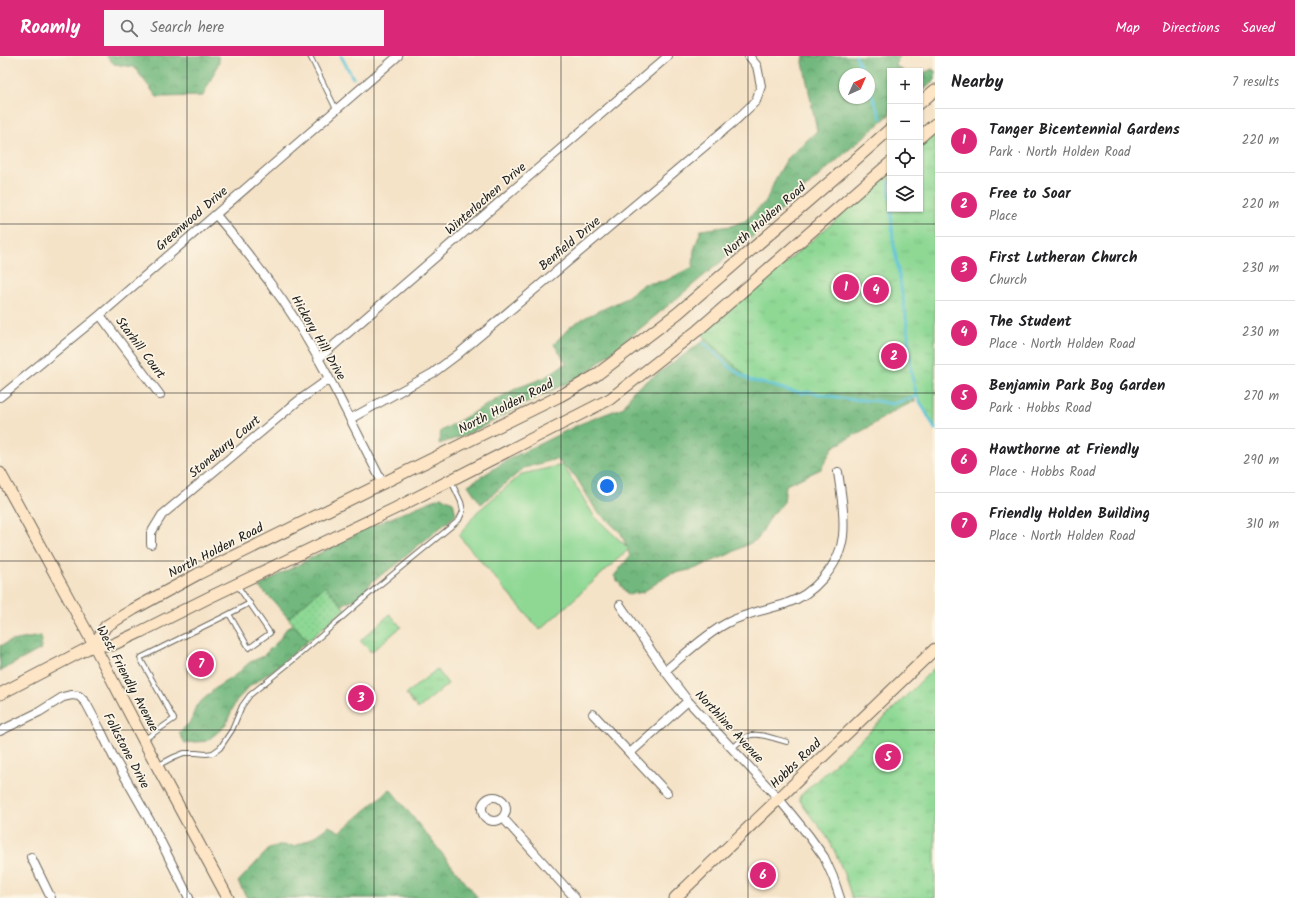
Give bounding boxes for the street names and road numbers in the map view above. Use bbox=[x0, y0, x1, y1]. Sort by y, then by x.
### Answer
street label: Winterlochen Drive bbox=[441, 157, 532, 240]
street label: North Holden Road bbox=[719, 177, 812, 262]
street label: Greenwood Drive bbox=[151, 181, 233, 257]
street label: Benfield Drive bbox=[534, 212, 606, 276]
street label: Hickory Hill Drive bbox=[285, 291, 351, 385]
street label: Starhill Court bbox=[110, 312, 171, 384]
street label: North Holden Road bbox=[455, 374, 558, 440]
street label: Stonebury Court bbox=[184, 410, 266, 484]
street label: North Holden Road bbox=[165, 518, 268, 584]
street label: West Friendly Avenue bbox=[90, 622, 164, 736]
street label: Northline Avenue bbox=[689, 686, 769, 768]
street label: Folkstone Drive bbox=[97, 709, 155, 793]
street label: Hobbs Road bbox=[765, 733, 827, 794]

